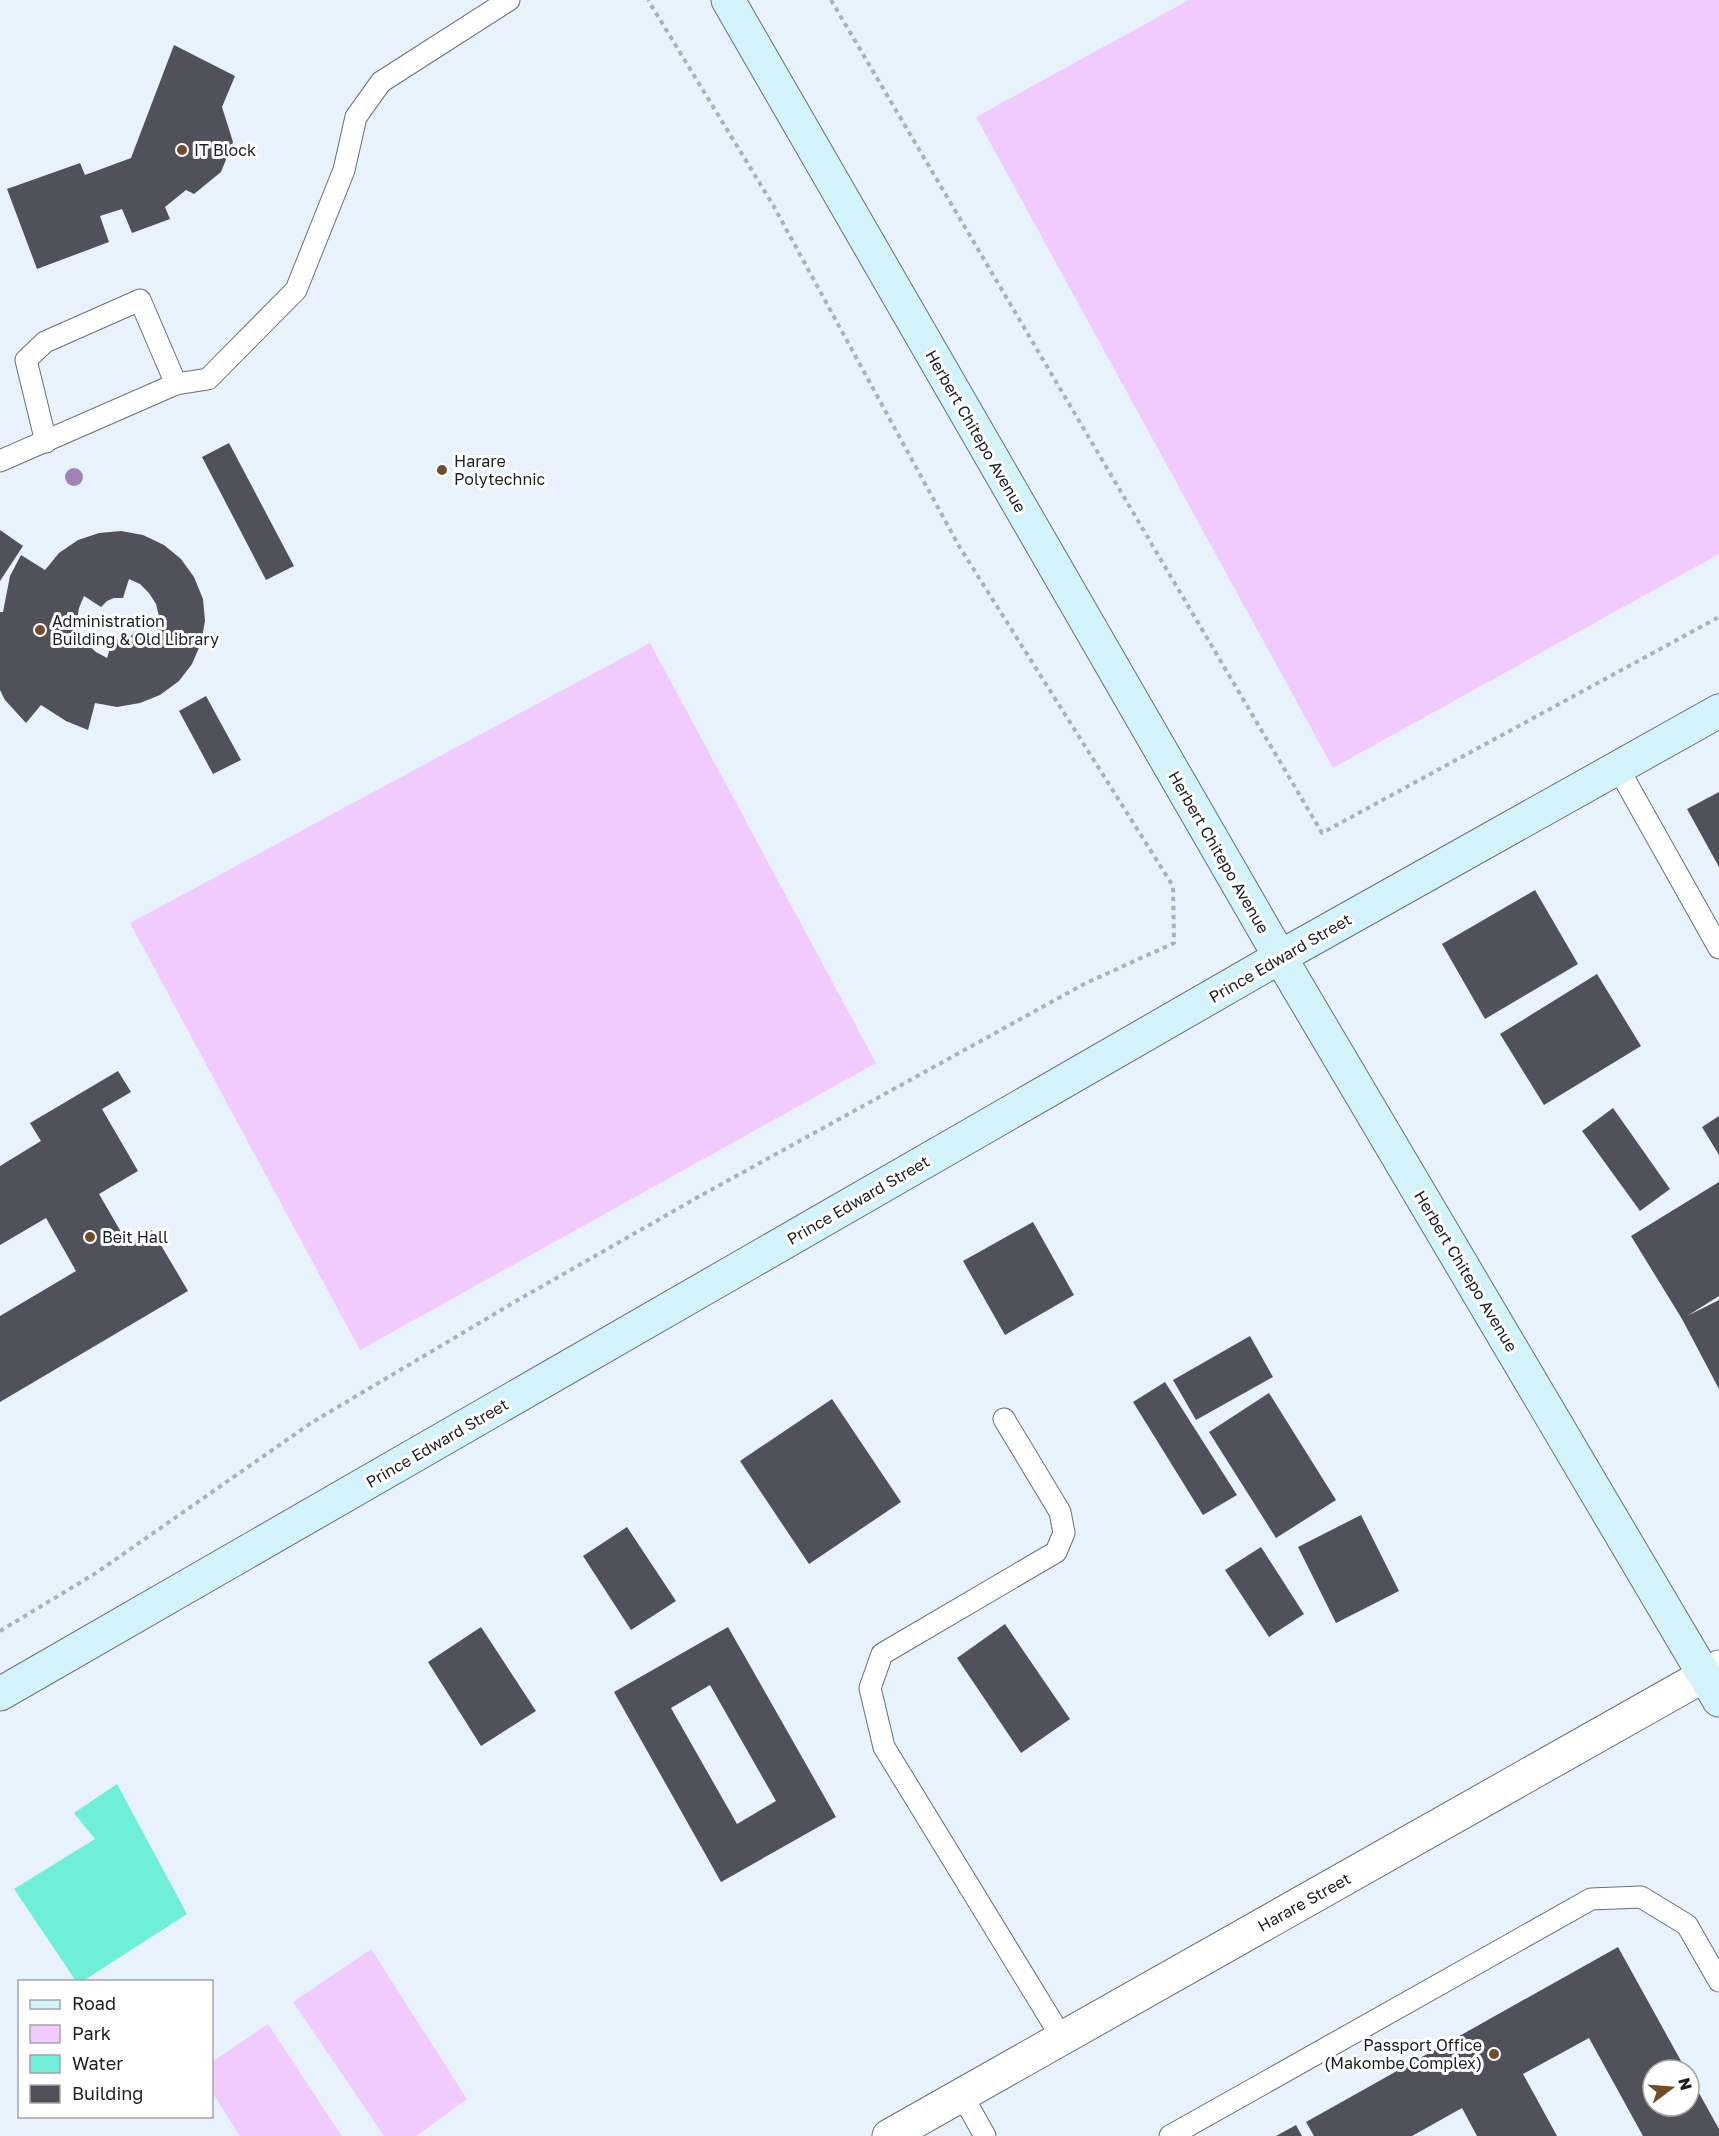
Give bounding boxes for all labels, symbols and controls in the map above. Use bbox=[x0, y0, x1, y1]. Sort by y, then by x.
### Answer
place label: IT Block bbox=[194, 140, 256, 160]
marker: IT Block bbox=[175, 143, 189, 157]
street label: Herbert Chitepo Avenue bbox=[921, 346, 1031, 516]
place label: Harare Polytechnic bbox=[454, 451, 546, 489]
marker: Harare Polytechnic bbox=[435, 463, 449, 477]
place label: Administration Building & Old Library bbox=[52, 611, 219, 649]
marker: Administration Building & Old Library bbox=[33, 623, 47, 637]
street label: Herbert Chitepo Avenue bbox=[1164, 767, 1274, 937]
street label: Prince Edward Street bbox=[1205, 909, 1355, 1007]
street label: Prince Edward Street bbox=[783, 1151, 933, 1249]
street label: Herbert Chitepo Avenue bbox=[1410, 1187, 1522, 1355]
place label: Beit Hall bbox=[102, 1227, 168, 1247]
marker: Beit Hall bbox=[83, 1230, 97, 1244]
street label: Prince Edward Street bbox=[362, 1394, 512, 1492]
street label: Harare Street bbox=[1254, 1868, 1354, 1936]
legend bbox=[18, 1980, 213, 2118]
text: Road bbox=[72, 1992, 116, 2014]
text: Park bbox=[72, 2022, 111, 2044]
place label: Passport Office (Makombe Complex) bbox=[1324, 2035, 1482, 2073]
marker: Passport Office (Makombe Complex) bbox=[1487, 2047, 1501, 2061]
text: Water bbox=[72, 2052, 123, 2074]
north arrow bbox=[1641, 2058, 1701, 2118]
text: N bbox=[1674, 2075, 1697, 2092]
text: Building bbox=[72, 2082, 143, 2104]

